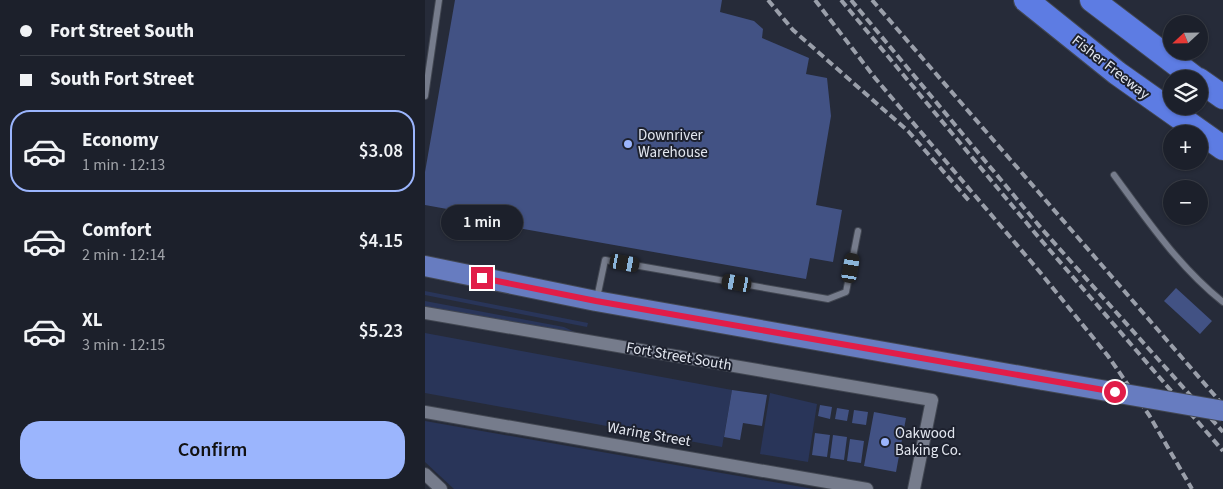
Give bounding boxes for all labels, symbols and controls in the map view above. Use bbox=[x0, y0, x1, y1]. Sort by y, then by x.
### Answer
north arrow bbox=[1163, 15, 1207, 60]
map controls bbox=[1163, 15, 1208, 225]
text: Fort Street South bbox=[50, 18, 194, 45]
street label: Fisher Freeway bbox=[1067, 30, 1154, 104]
text: South Fort Street bbox=[50, 66, 194, 93]
button: layers bbox=[1163, 70, 1208, 115]
place label: Downriver Warehouse bbox=[638, 125, 708, 163]
button: + bbox=[1163, 125, 1208, 170]
text: Economy bbox=[82, 127, 159, 154]
icon: car bbox=[22, 129, 67, 174]
text: $3.08 bbox=[359, 138, 403, 165]
marker: Downriver Warehouse bbox=[622, 138, 634, 150]
text: 1 min · 12:13 bbox=[82, 154, 165, 176]
button: − bbox=[1163, 180, 1208, 225]
callout: 1 min bbox=[441, 206, 523, 240]
text: 1 min bbox=[463, 211, 501, 233]
text: Comfort bbox=[82, 217, 152, 244]
icon: car bbox=[22, 219, 67, 264]
text: $4.15 bbox=[359, 228, 403, 255]
text: 2 min · 12:14 bbox=[82, 244, 165, 266]
car bbox=[841, 252, 860, 284]
car bbox=[608, 253, 641, 273]
route end bbox=[471, 267, 493, 289]
car bbox=[720, 273, 753, 293]
text: XL bbox=[82, 307, 103, 334]
icon: car bbox=[22, 309, 67, 354]
text: $5.23 bbox=[359, 318, 403, 345]
text: 3 min · 12:15 bbox=[82, 334, 165, 356]
street label: Fort Street South bbox=[625, 337, 733, 376]
route start bbox=[1104, 381, 1126, 403]
street label: Waring Street bbox=[606, 417, 692, 452]
button: Confirm bbox=[20, 421, 405, 479]
place label: Oakwood Baking Co. bbox=[895, 423, 962, 461]
marker: Oakwood Baking Co. bbox=[879, 436, 891, 448]

